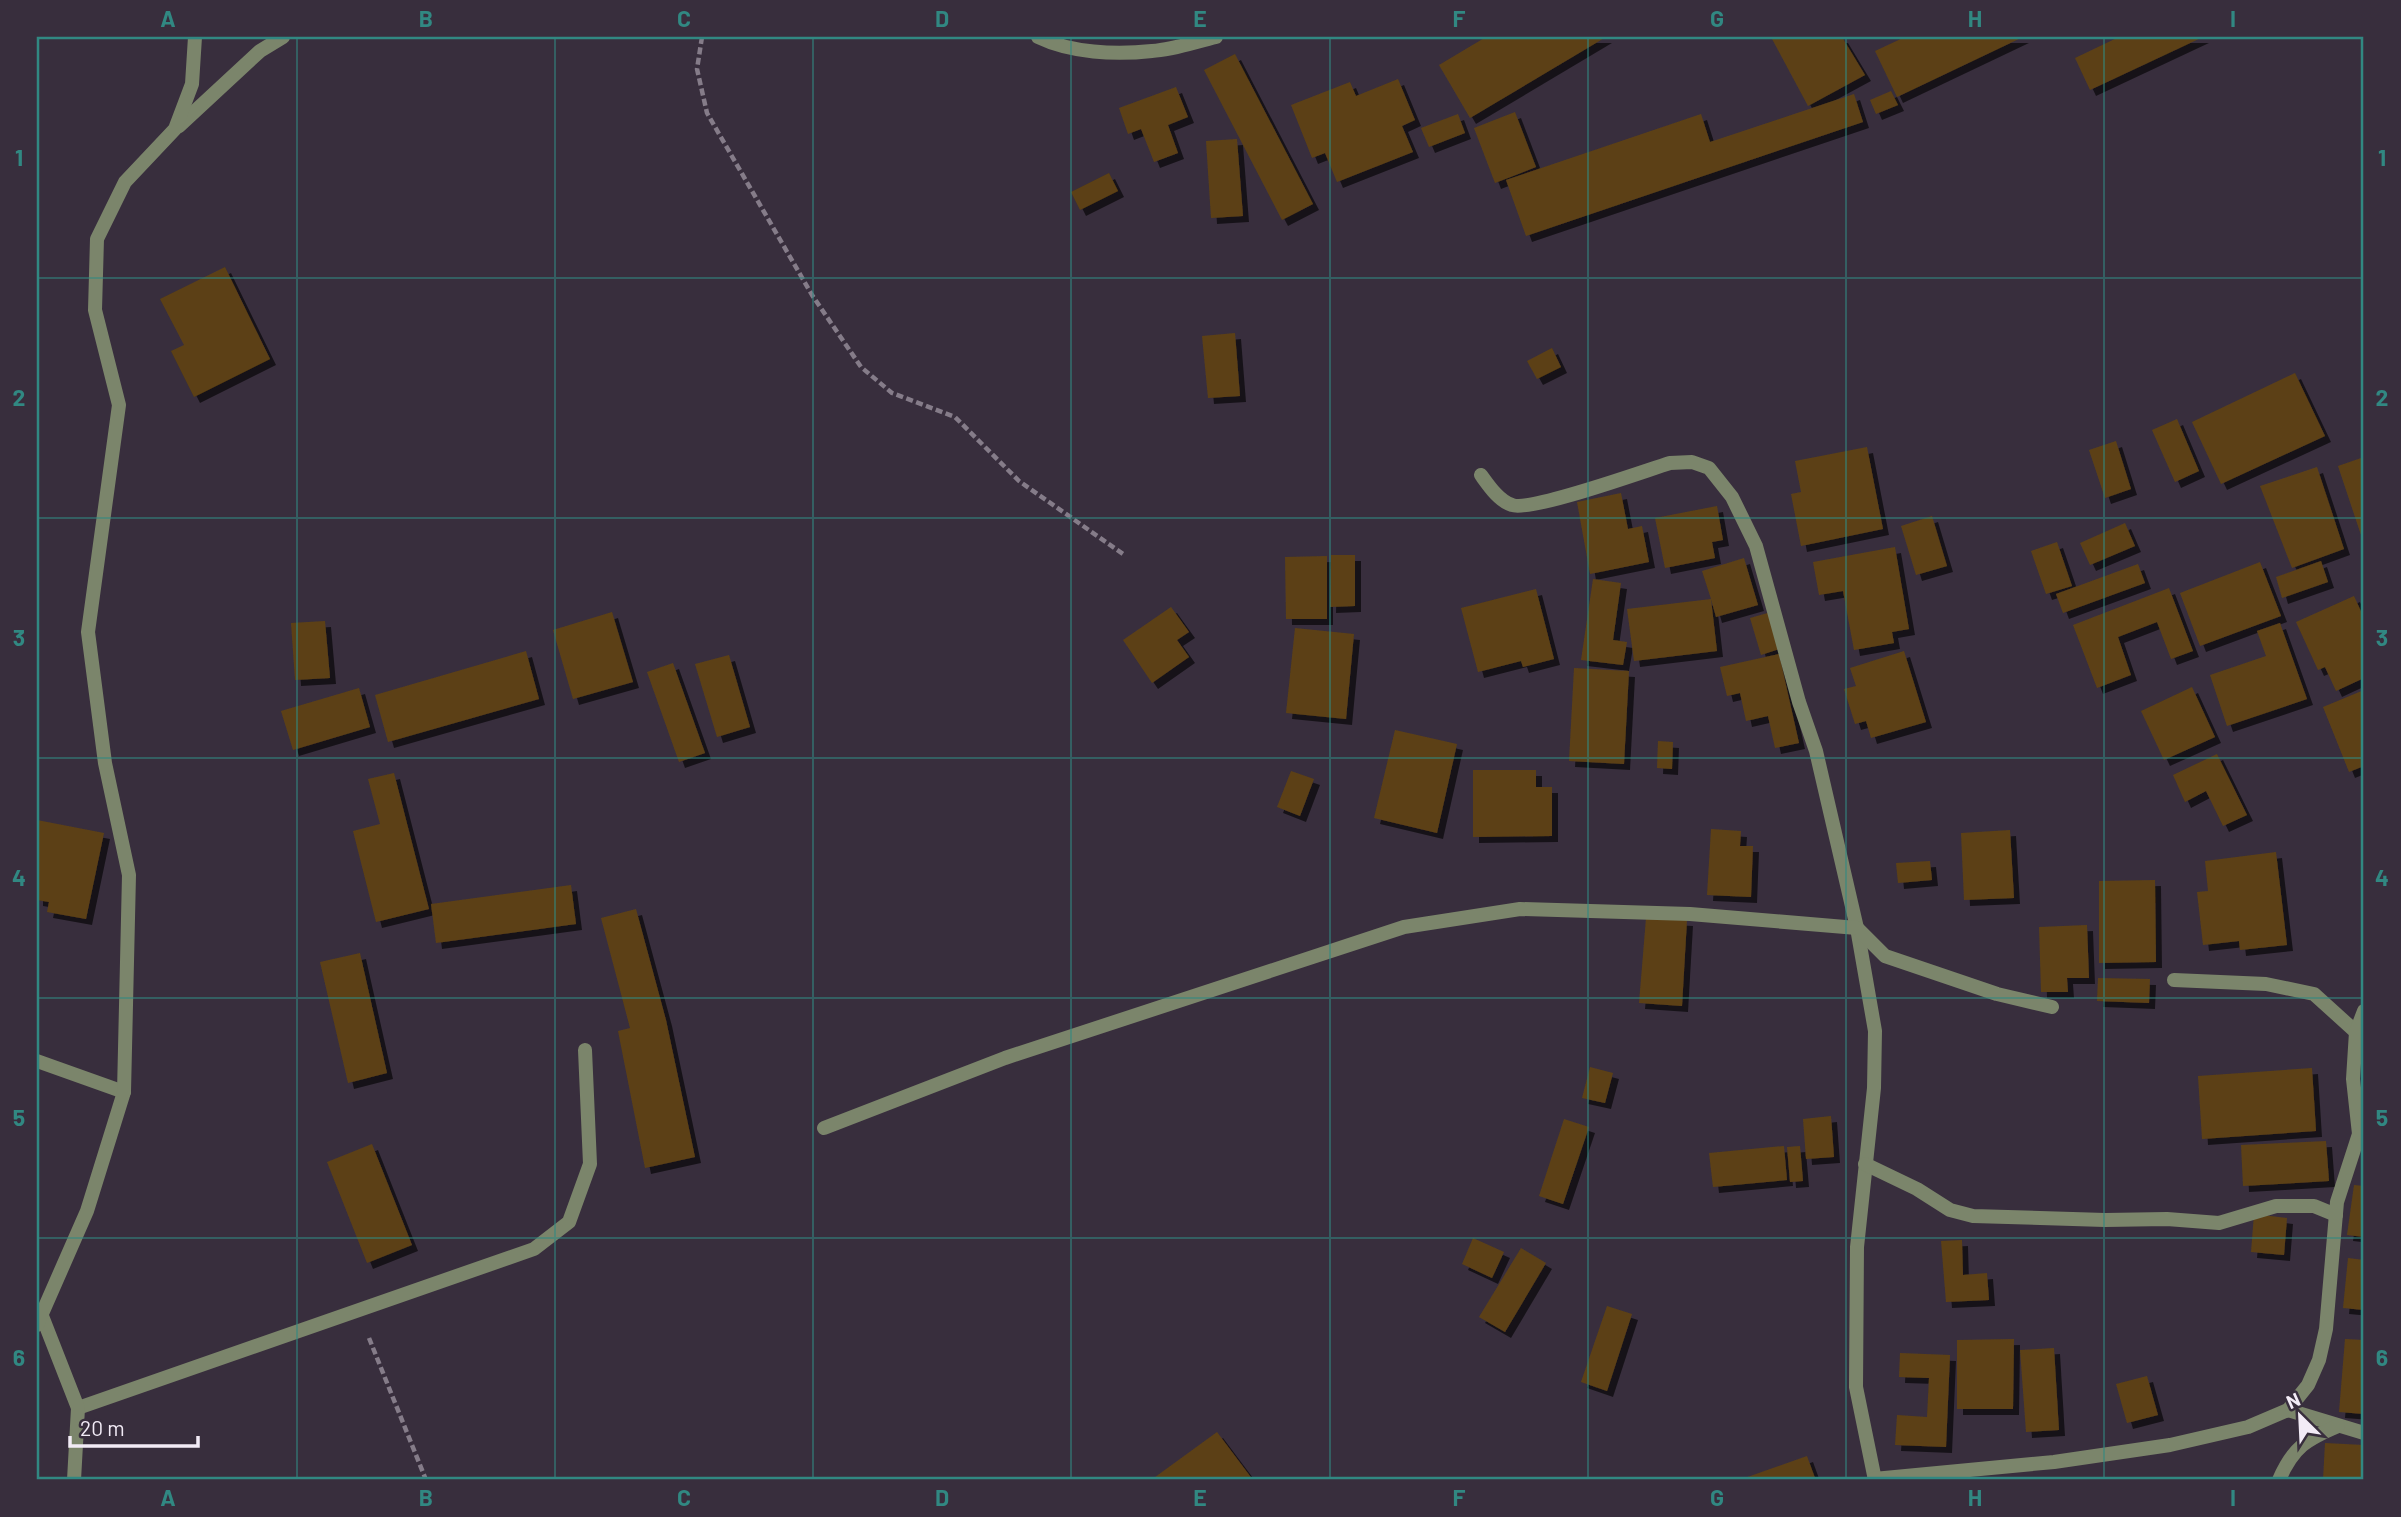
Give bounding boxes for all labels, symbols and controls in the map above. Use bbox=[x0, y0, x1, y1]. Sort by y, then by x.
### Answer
text: A bbox=[160, 4, 176, 32]
text: B bbox=[419, 4, 433, 32]
text: C bbox=[677, 4, 691, 32]
text: D bbox=[935, 4, 949, 32]
text: E bbox=[1193, 4, 1207, 32]
text: F bbox=[1453, 4, 1466, 32]
text: G bbox=[1710, 4, 1724, 32]
text: H bbox=[1968, 4, 1982, 32]
text: I bbox=[2230, 4, 2236, 32]
text: 1 bbox=[15, 143, 23, 171]
text: 1 bbox=[2378, 143, 2386, 171]
text: 2 bbox=[13, 383, 25, 411]
text: 2 bbox=[2376, 383, 2388, 411]
text: 3 bbox=[13, 623, 25, 651]
text: 3 bbox=[2376, 623, 2388, 651]
text: 4 bbox=[12, 863, 26, 891]
text: 4 bbox=[2375, 863, 2389, 891]
text: 5 bbox=[13, 1103, 25, 1131]
text: 5 bbox=[2376, 1103, 2388, 1131]
text: 6 bbox=[13, 1343, 25, 1371]
text: 6 bbox=[2376, 1343, 2388, 1371]
north arrow bbox=[2264, 1380, 2334, 1450]
text: N bbox=[2282, 1387, 2303, 1413]
scale bar bbox=[70, 1405, 198, 1449]
text: 20 m bbox=[80, 1415, 125, 1440]
text: A bbox=[160, 1483, 176, 1511]
text: B bbox=[419, 1483, 433, 1511]
text: C bbox=[677, 1483, 691, 1511]
text: D bbox=[935, 1483, 949, 1511]
text: E bbox=[1193, 1483, 1207, 1511]
text: F bbox=[1453, 1483, 1466, 1511]
text: G bbox=[1710, 1483, 1724, 1511]
text: H bbox=[1968, 1483, 1982, 1511]
text: I bbox=[2230, 1483, 2236, 1511]

